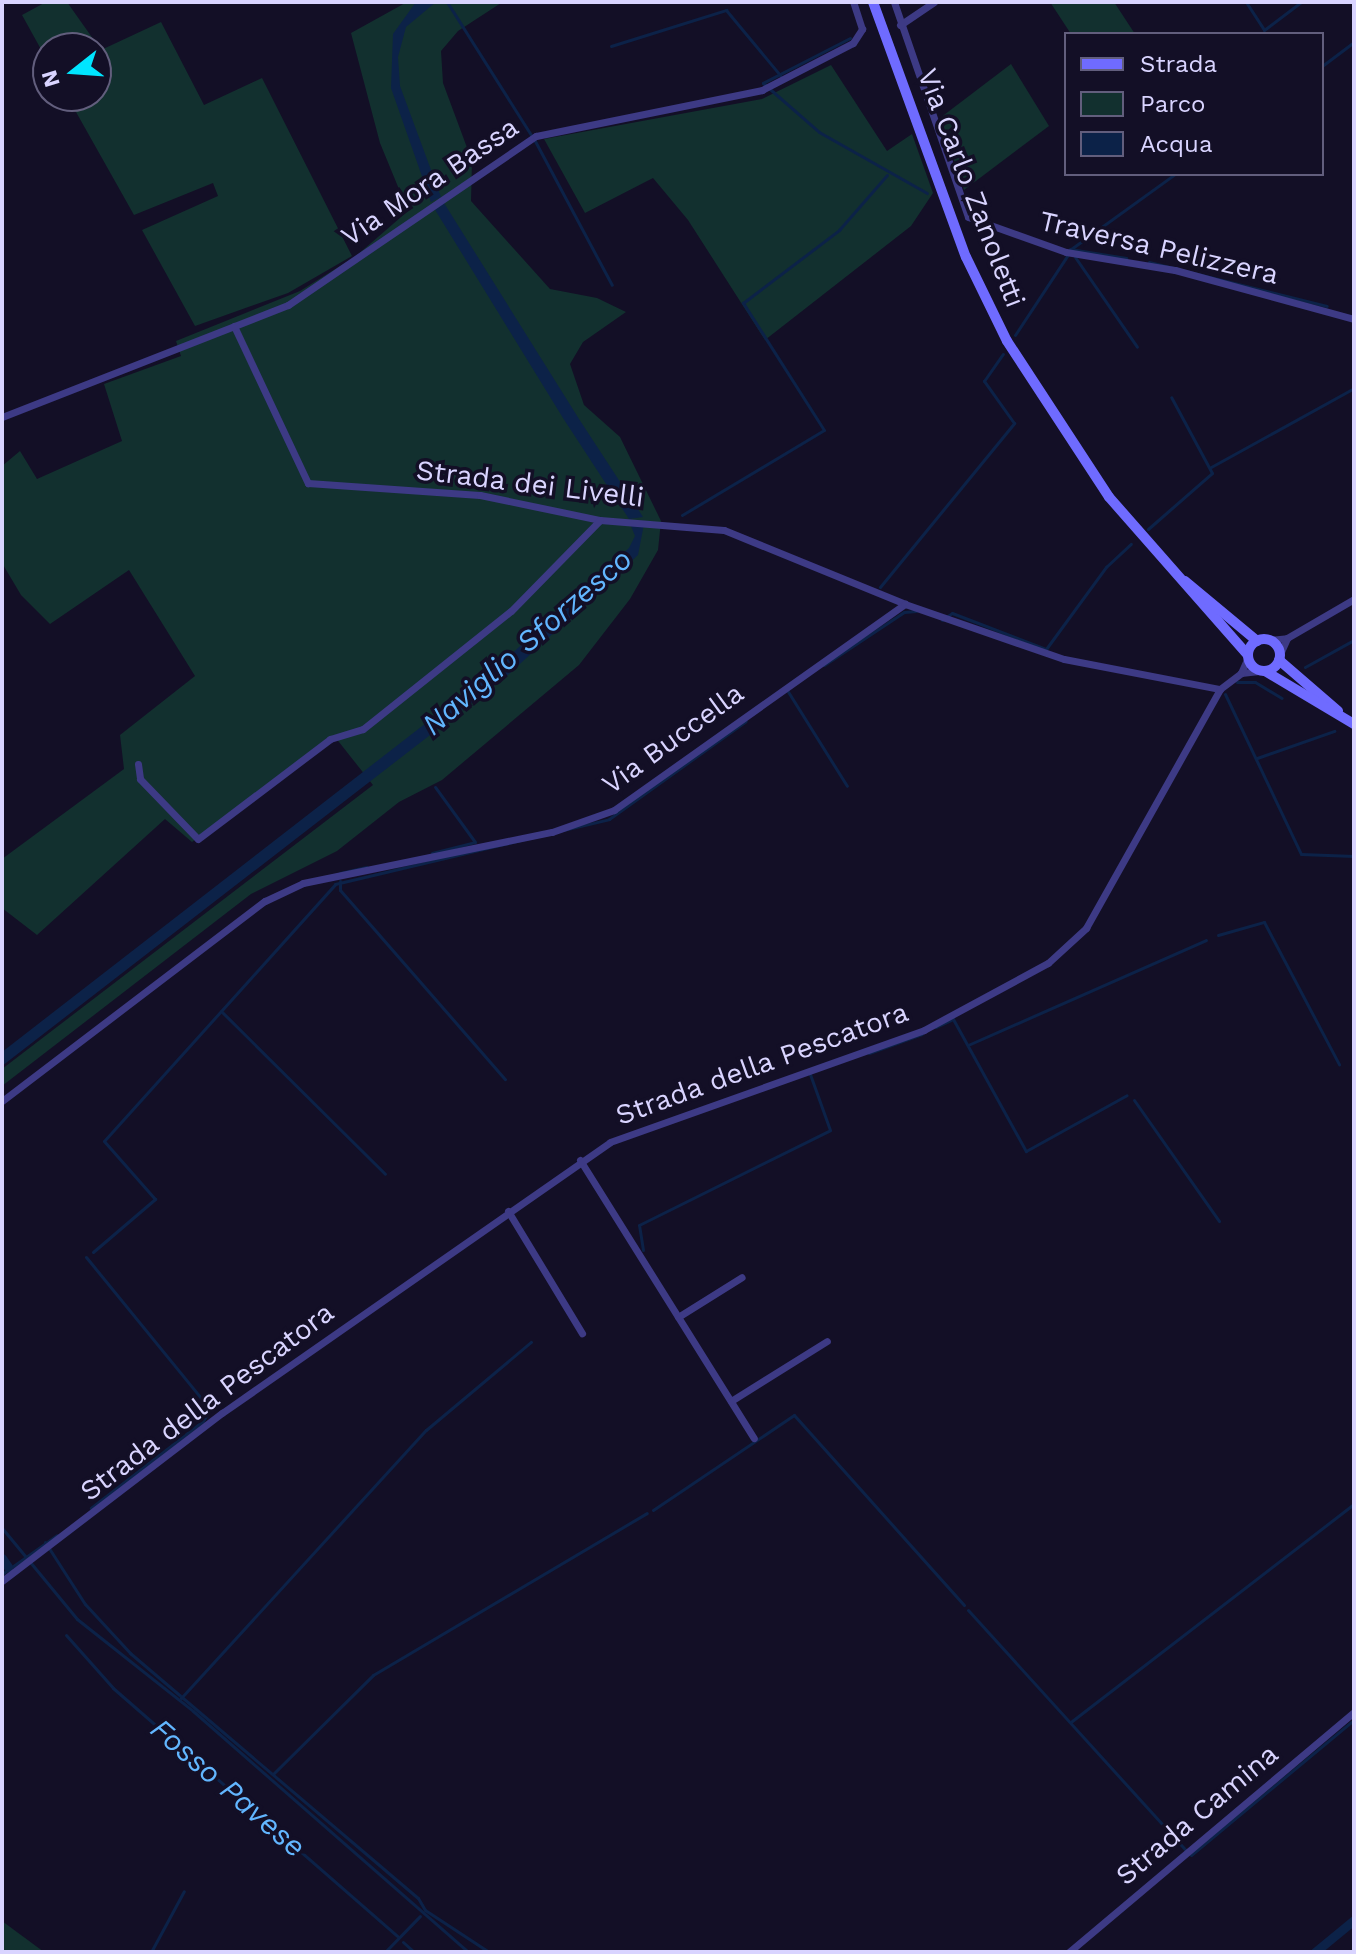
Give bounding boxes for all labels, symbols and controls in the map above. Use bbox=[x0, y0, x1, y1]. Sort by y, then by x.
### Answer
north arrow bbox=[32, 32, 112, 112]
legend bbox=[1064, 32, 1324, 176]
text: Strada bbox=[1140, 50, 1217, 78]
street label: Via Carlo Zanoletti bbox=[910, 64, 1032, 312]
text: N bbox=[36, 67, 65, 90]
text: Parco bbox=[1140, 90, 1205, 118]
street label: Via Mora Bassa bbox=[335, 110, 525, 254]
text: Acqua bbox=[1140, 130, 1213, 158]
street label: Traversa Pelizzera bbox=[1036, 204, 1282, 292]
street label: Strada dei Livelli bbox=[414, 453, 646, 515]
water label: Naviglio Sforzesco bbox=[415, 541, 639, 743]
street label: Via Buccella bbox=[596, 676, 750, 802]
street label: Strada della Pescatora bbox=[611, 995, 913, 1133]
street label: Strada della Pescatora bbox=[73, 1295, 341, 1509]
water label: Fosso Pavese bbox=[143, 1711, 313, 1865]
street label: Strada Camina bbox=[1109, 1737, 1285, 1893]

